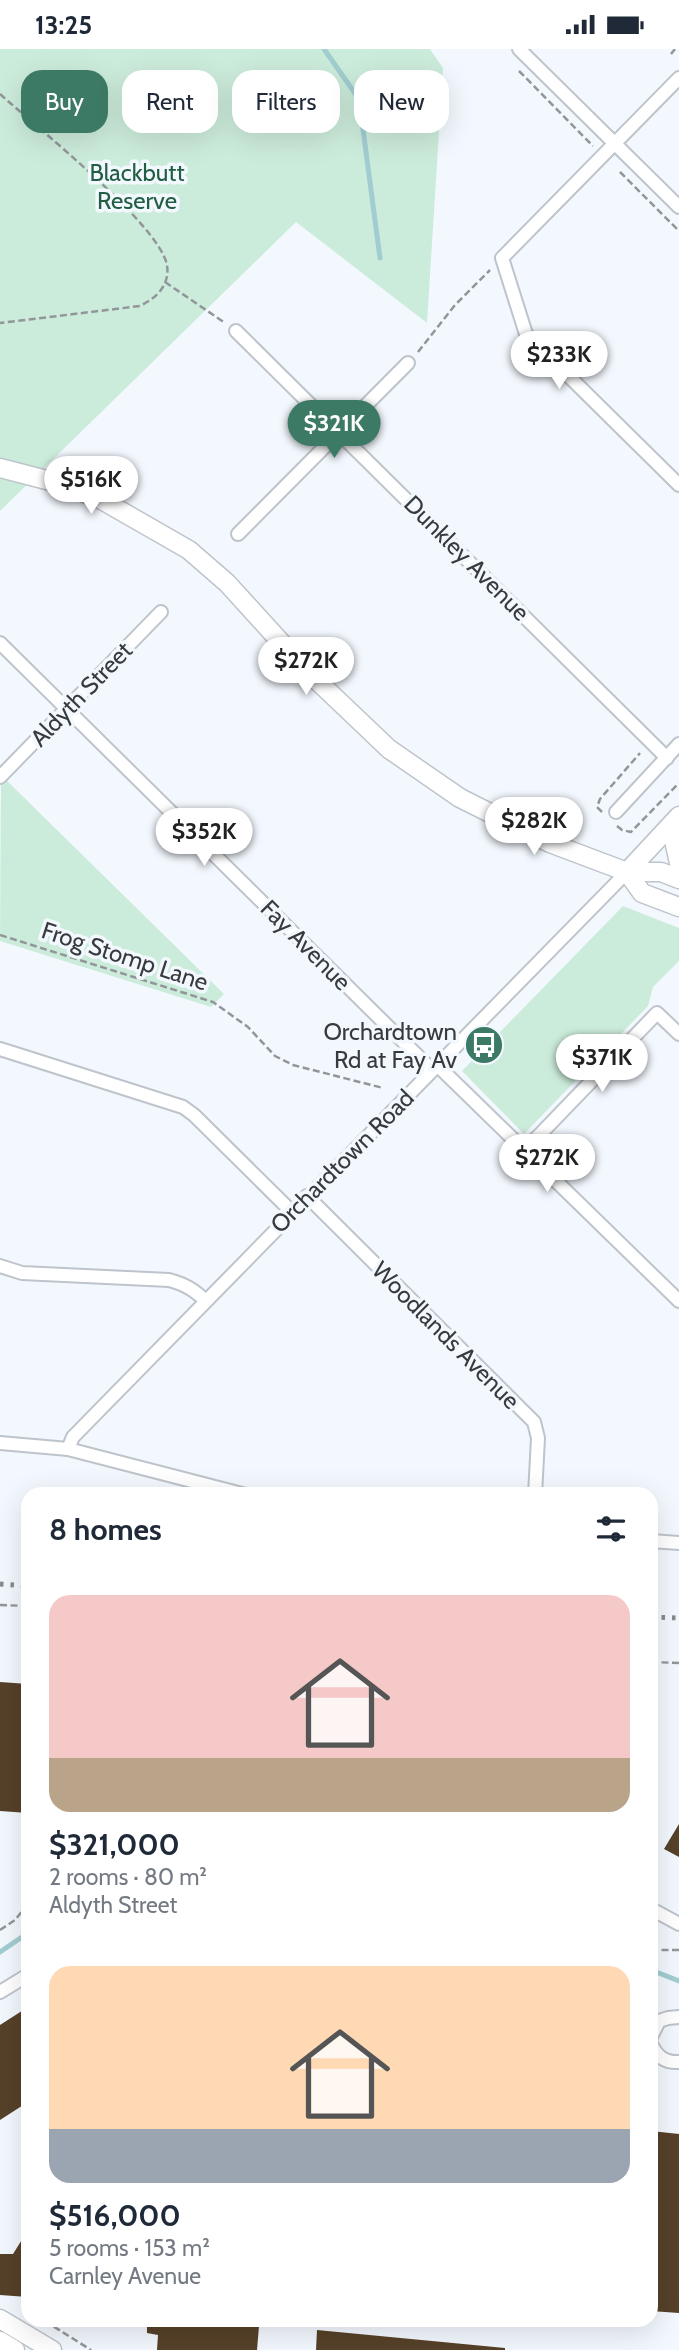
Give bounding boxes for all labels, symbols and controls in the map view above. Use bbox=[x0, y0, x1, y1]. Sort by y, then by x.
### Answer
text: 13:25 bbox=[35, 9, 92, 41]
chip: Buy bbox=[21, 70, 108, 133]
chip: Rent bbox=[122, 70, 218, 133]
chip: Filters bbox=[232, 70, 340, 133]
chip: New bbox=[354, 70, 449, 133]
park label: Blackbutt Reserve bbox=[89, 158, 185, 215]
pin: $233K bbox=[510, 331, 608, 391]
text: $233K bbox=[527, 340, 591, 368]
pin: $321K bbox=[285, 401, 383, 460]
text: $321K bbox=[304, 409, 364, 437]
pin: $516K bbox=[42, 456, 140, 516]
text: $516K bbox=[60, 465, 122, 493]
street label: Dunkley Avenue bbox=[398, 489, 536, 627]
street label: Aldyth Street bbox=[24, 636, 138, 752]
pin: $272K bbox=[257, 637, 355, 697]
text: $272K bbox=[274, 646, 338, 674]
pin: $282K bbox=[485, 797, 583, 857]
text: $282K bbox=[501, 806, 567, 834]
pin: $352K bbox=[155, 809, 253, 868]
text: $352K bbox=[172, 817, 236, 845]
street label: Fay Avenue bbox=[255, 894, 357, 996]
street label: Frog Stomp Lane bbox=[38, 915, 212, 997]
place label: Orchardtown Rd at Fay Av bbox=[324, 1017, 457, 1074]
bus stop icon: Orchardtown Rd at Fay Av bbox=[463, 1024, 505, 1066]
pin: $371K bbox=[553, 1035, 651, 1094]
text: $371K bbox=[572, 1043, 632, 1071]
street label: Orchardtown Road bbox=[264, 1083, 420, 1239]
pin: $272K bbox=[498, 1135, 596, 1194]
text: $272K bbox=[515, 1143, 579, 1171]
street label: Woodlands Avenue bbox=[366, 1255, 526, 1415]
icon: filters bbox=[592, 1510, 630, 1548]
text: 8 homes bbox=[49, 1511, 162, 1548]
icon: home bbox=[277, 1640, 403, 1766]
text: $321,000 bbox=[49, 1826, 180, 1863]
text: 2 rooms · 80 m² bbox=[49, 1863, 207, 1891]
text: Aldyth Street bbox=[49, 1891, 177, 1919]
icon: home bbox=[277, 2011, 403, 2137]
text: $516,000 bbox=[49, 2197, 181, 2234]
text: 5 rooms · 153 m² bbox=[49, 2234, 210, 2262]
text: Carnley Avenue bbox=[49, 2262, 201, 2290]

